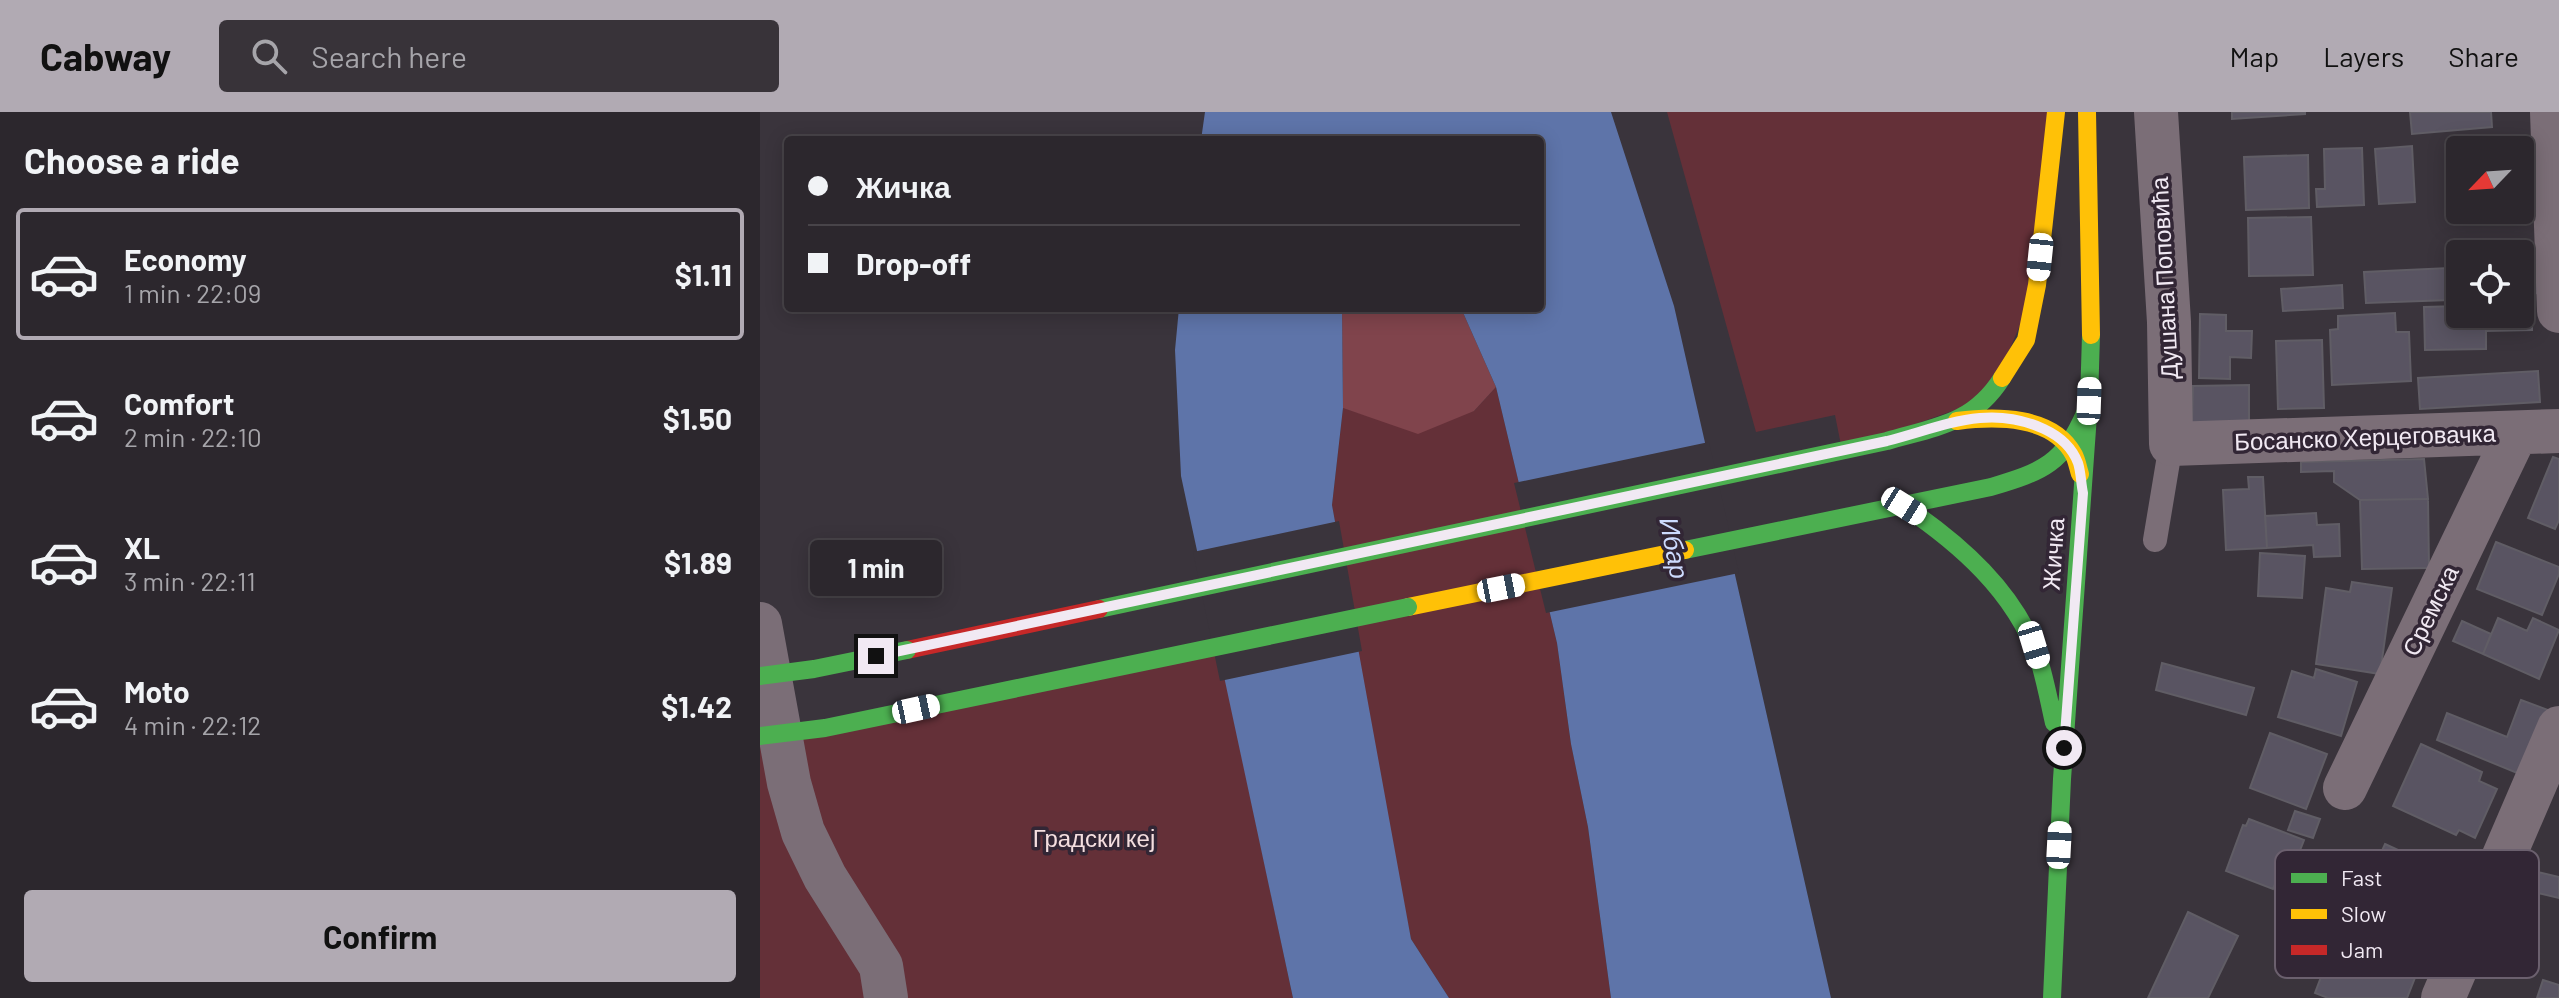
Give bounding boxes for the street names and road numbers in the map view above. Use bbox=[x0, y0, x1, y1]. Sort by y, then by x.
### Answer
street label: Душана Поповића bbox=[2144, 176, 2183, 380]
street label: Босанско Херцеговачка bbox=[2234, 417, 2497, 456]
street label: Жичка bbox=[2036, 516, 2070, 591]
street label: Сремска bbox=[2395, 560, 2464, 660]

